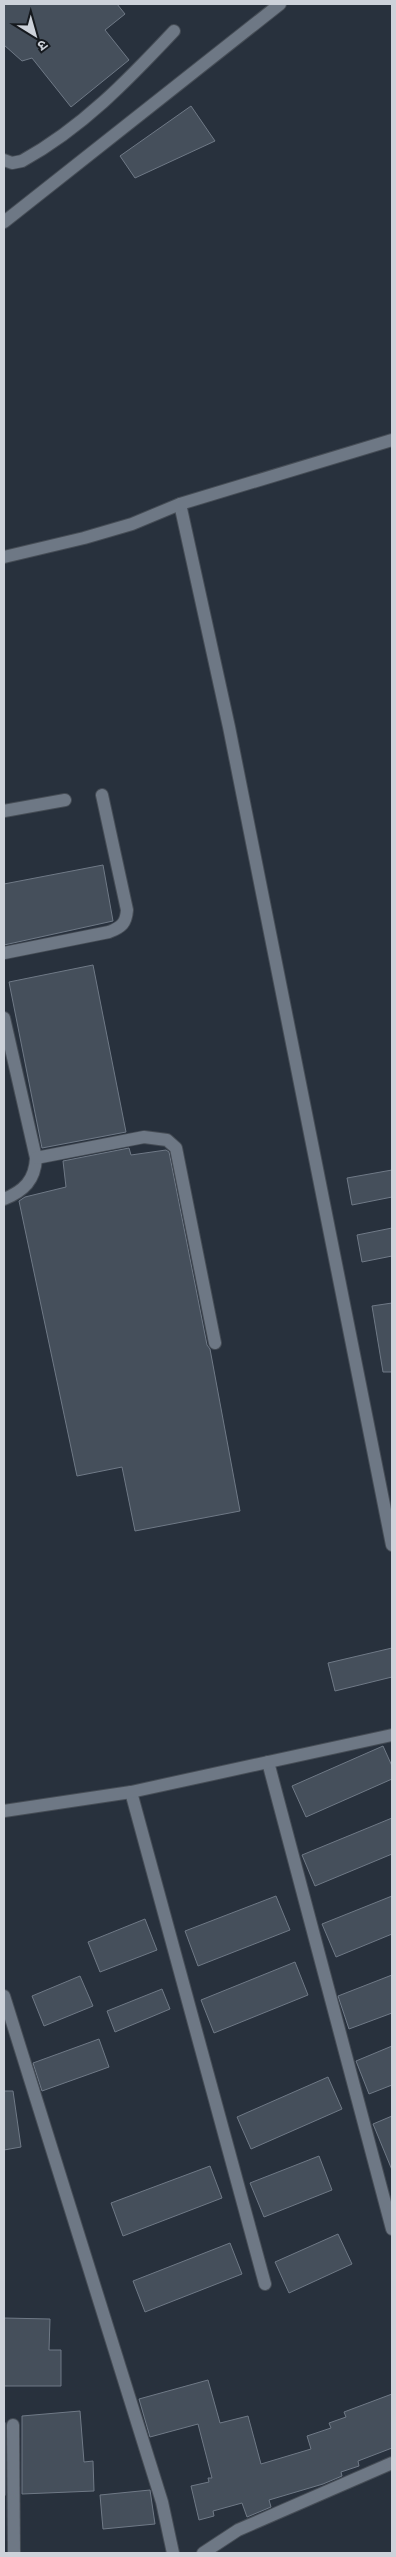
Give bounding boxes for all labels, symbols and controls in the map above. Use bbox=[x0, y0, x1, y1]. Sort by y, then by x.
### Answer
north arrow bbox=[10, 10, 60, 60]
text: उ bbox=[33, 36, 52, 56]

